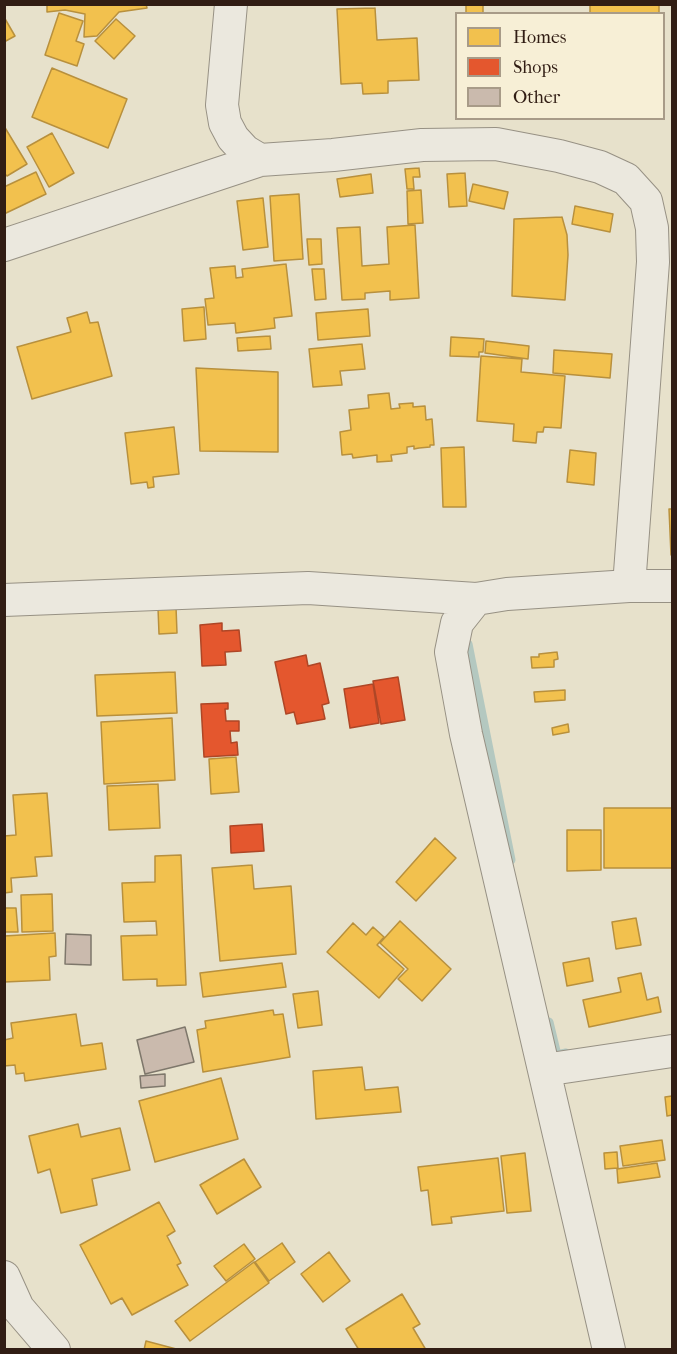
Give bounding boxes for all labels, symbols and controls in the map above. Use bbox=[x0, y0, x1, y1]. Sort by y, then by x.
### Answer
legend bbox=[455, 12, 665, 120]
text: Homes bbox=[513, 27, 567, 48]
text: Shops bbox=[513, 57, 558, 78]
text: Other bbox=[513, 87, 560, 108]

